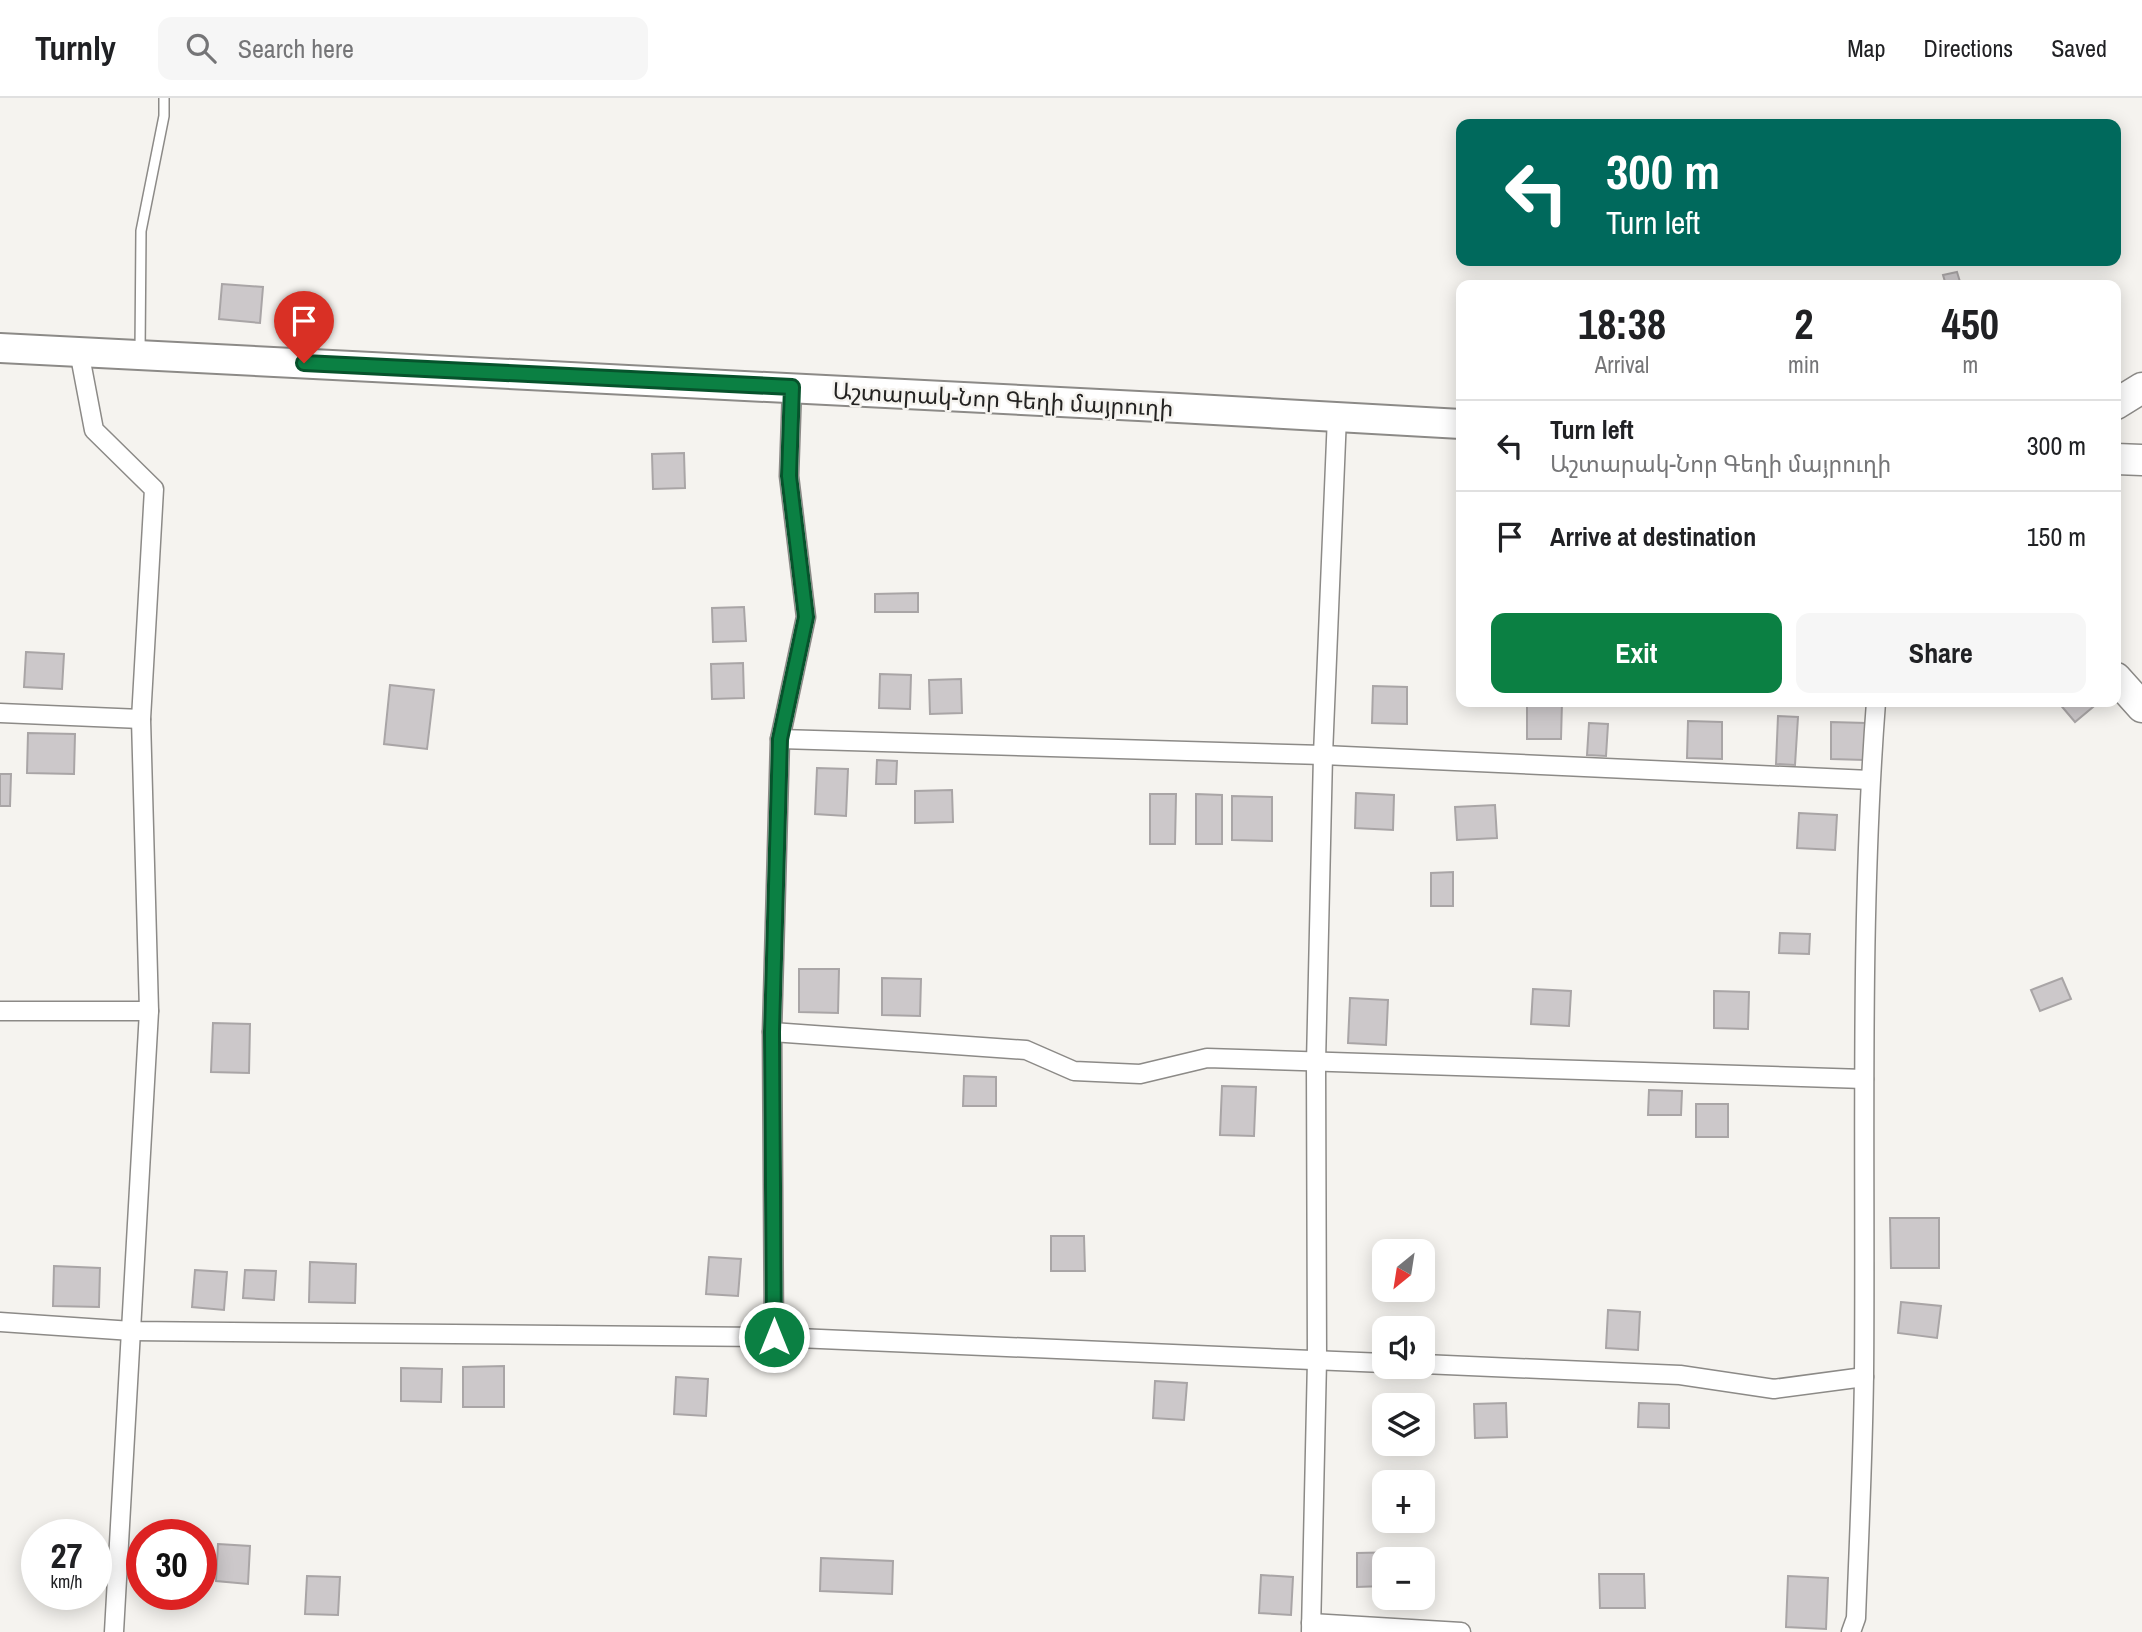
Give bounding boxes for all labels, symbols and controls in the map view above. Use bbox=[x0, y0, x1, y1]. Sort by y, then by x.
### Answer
search box bbox=[158, 17, 648, 80]
text: Turnly bbox=[35, 26, 116, 70]
icon: search bbox=[182, 29, 220, 67]
text: Search here bbox=[238, 31, 354, 66]
text: Map bbox=[1847, 32, 1885, 64]
text: Directions bbox=[1923, 32, 2013, 64]
text: Saved bbox=[2051, 32, 2107, 64]
text: 300 m bbox=[1606, 138, 1720, 204]
icon: left bbox=[1491, 147, 1582, 238]
text: Turn left bbox=[1606, 201, 1700, 244]
pin bbox=[274, 291, 334, 363]
text: 18:38 bbox=[1578, 296, 1666, 352]
text: 2 bbox=[1794, 296, 1813, 352]
text: 450 bbox=[1942, 296, 1999, 352]
icon: arrive bbox=[285, 302, 323, 340]
text: Arrival bbox=[1595, 349, 1649, 380]
text: min bbox=[1788, 349, 1820, 380]
text: m bbox=[1962, 349, 1978, 380]
street label: Աշտարակ-Նոր Գեղի մայրուղի bbox=[832, 375, 1174, 423]
text: Turn left bbox=[1550, 412, 1634, 447]
icon: left bbox=[1491, 427, 1529, 465]
text: 300 m bbox=[2027, 428, 2086, 463]
text: Աշտարակ-Նոր Գեղի մայրուղի bbox=[1550, 448, 1891, 479]
icon: arrive bbox=[1491, 518, 1529, 556]
text: Arrive at destination bbox=[1550, 519, 1756, 554]
text: 150 m bbox=[2027, 519, 2086, 554]
button: Exit bbox=[1491, 613, 1782, 693]
button: Share bbox=[1796, 613, 2086, 693]
north arrow bbox=[1372, 1239, 1435, 1302]
map controls bbox=[1372, 1239, 1435, 1610]
position arrow bbox=[737, 1300, 811, 1374]
button: sound bbox=[1372, 1316, 1435, 1379]
button: layers bbox=[1372, 1393, 1435, 1456]
button: + bbox=[1372, 1470, 1435, 1533]
speed limit sign: 30 bbox=[126, 1519, 217, 1610]
text: 27 bbox=[51, 1532, 82, 1579]
button: − bbox=[1372, 1547, 1435, 1610]
text: km/h bbox=[51, 1569, 83, 1594]

